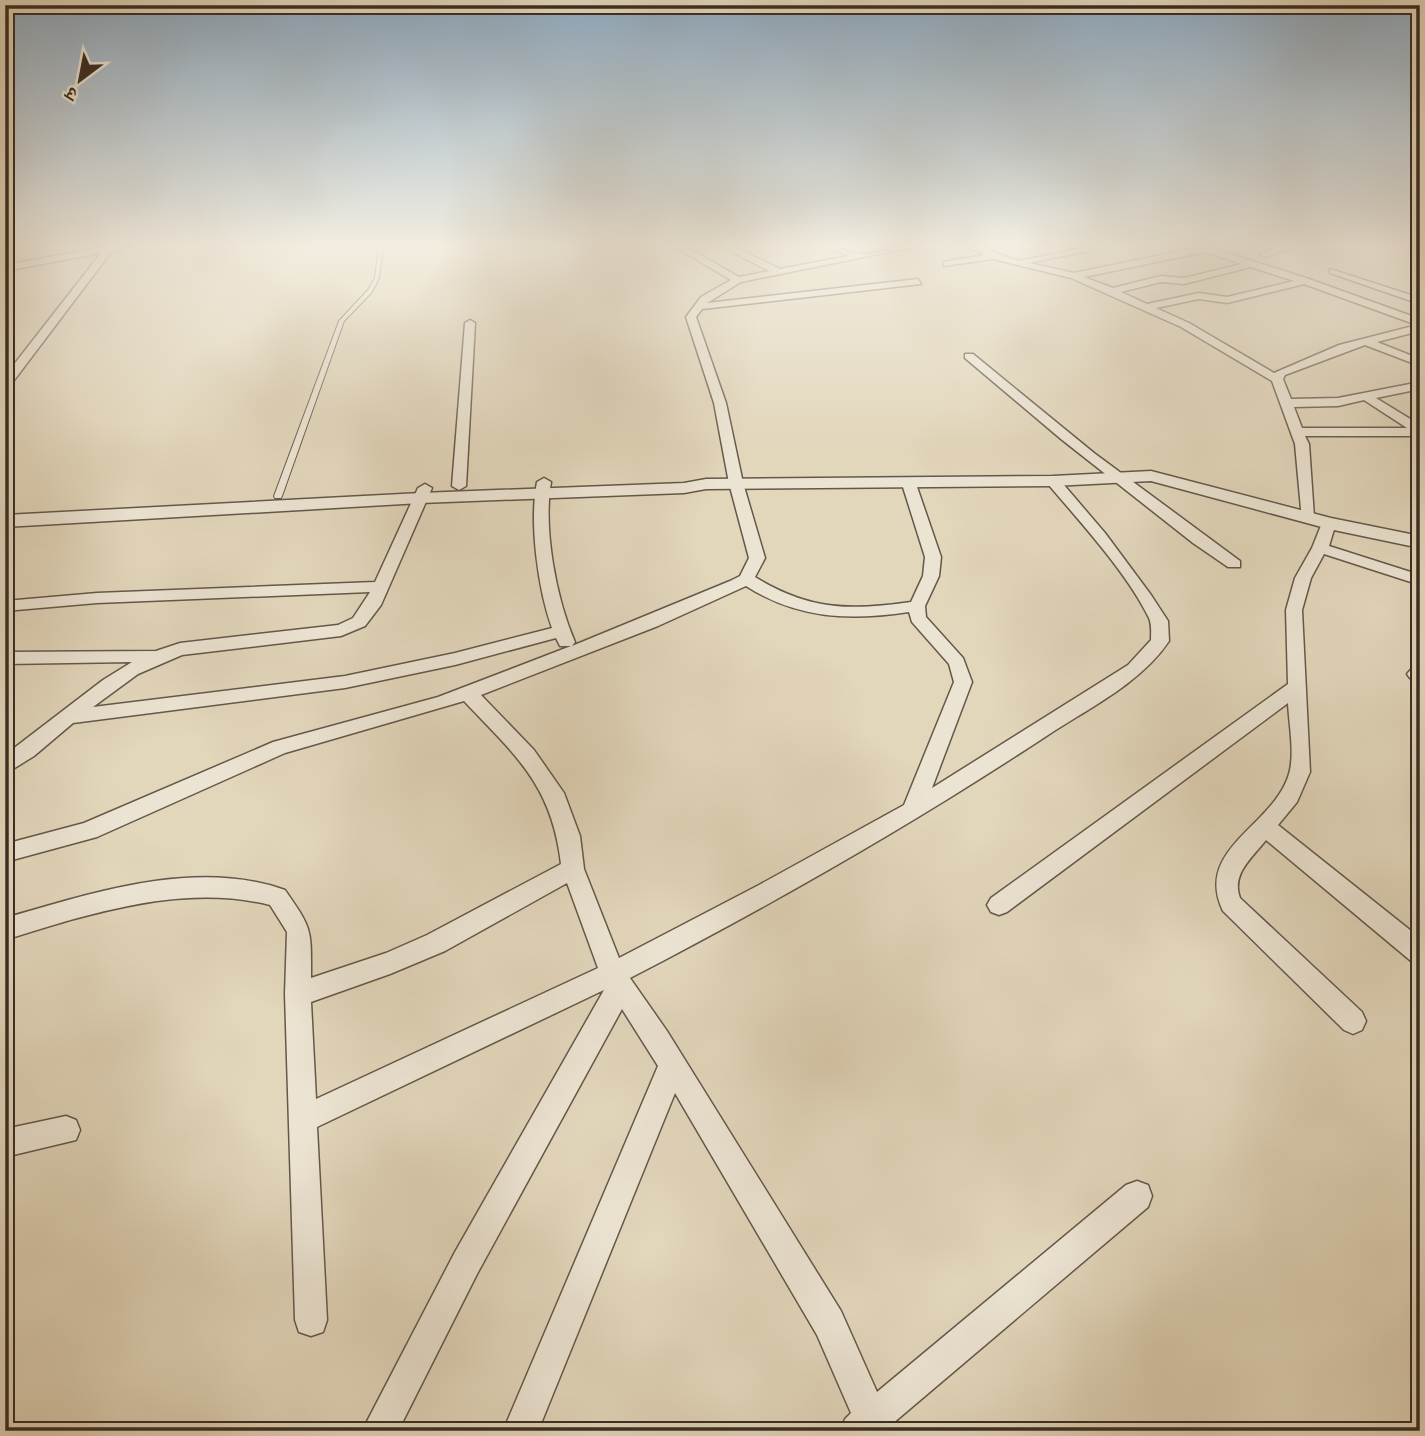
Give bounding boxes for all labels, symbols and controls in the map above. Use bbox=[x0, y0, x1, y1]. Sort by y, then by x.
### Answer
north arrow bbox=[46, 46, 116, 116]
text: उ bbox=[58, 79, 84, 110]

